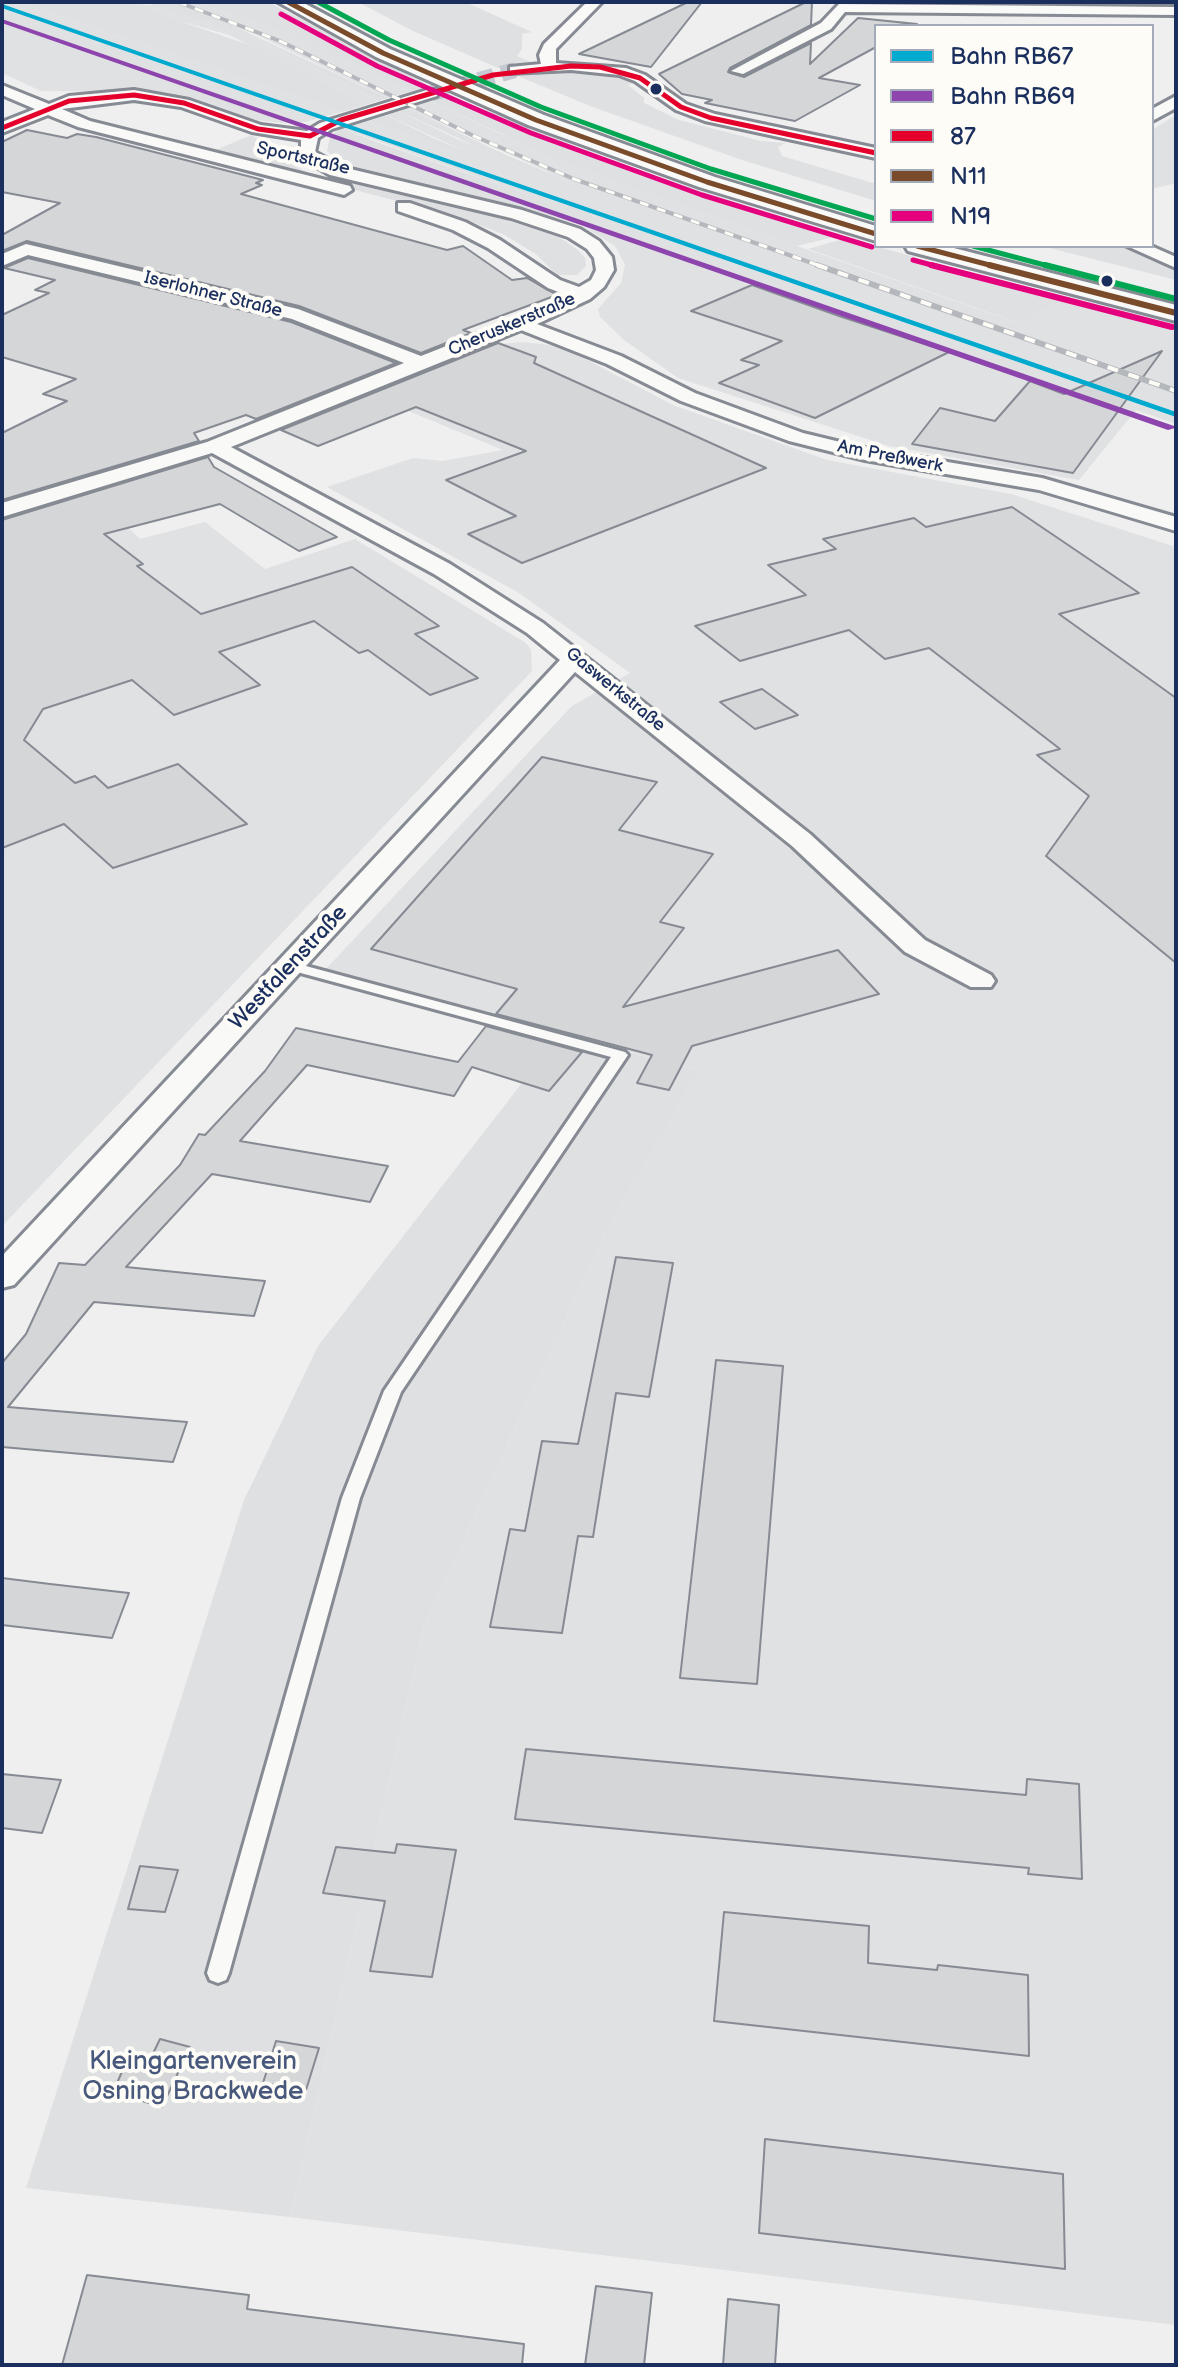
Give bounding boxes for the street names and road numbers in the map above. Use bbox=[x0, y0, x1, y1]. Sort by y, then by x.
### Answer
street label: Sportstraße bbox=[254, 138, 352, 180]
street label: Iserlohner Straße bbox=[142, 267, 284, 323]
street label: Cheruskerstraße bbox=[445, 288, 579, 362]
street label: Am Preßwerk bbox=[835, 436, 945, 478]
street label: Gaswerkstraße bbox=[561, 643, 669, 737]
street label: Westfalenstraße bbox=[224, 900, 354, 1036]

